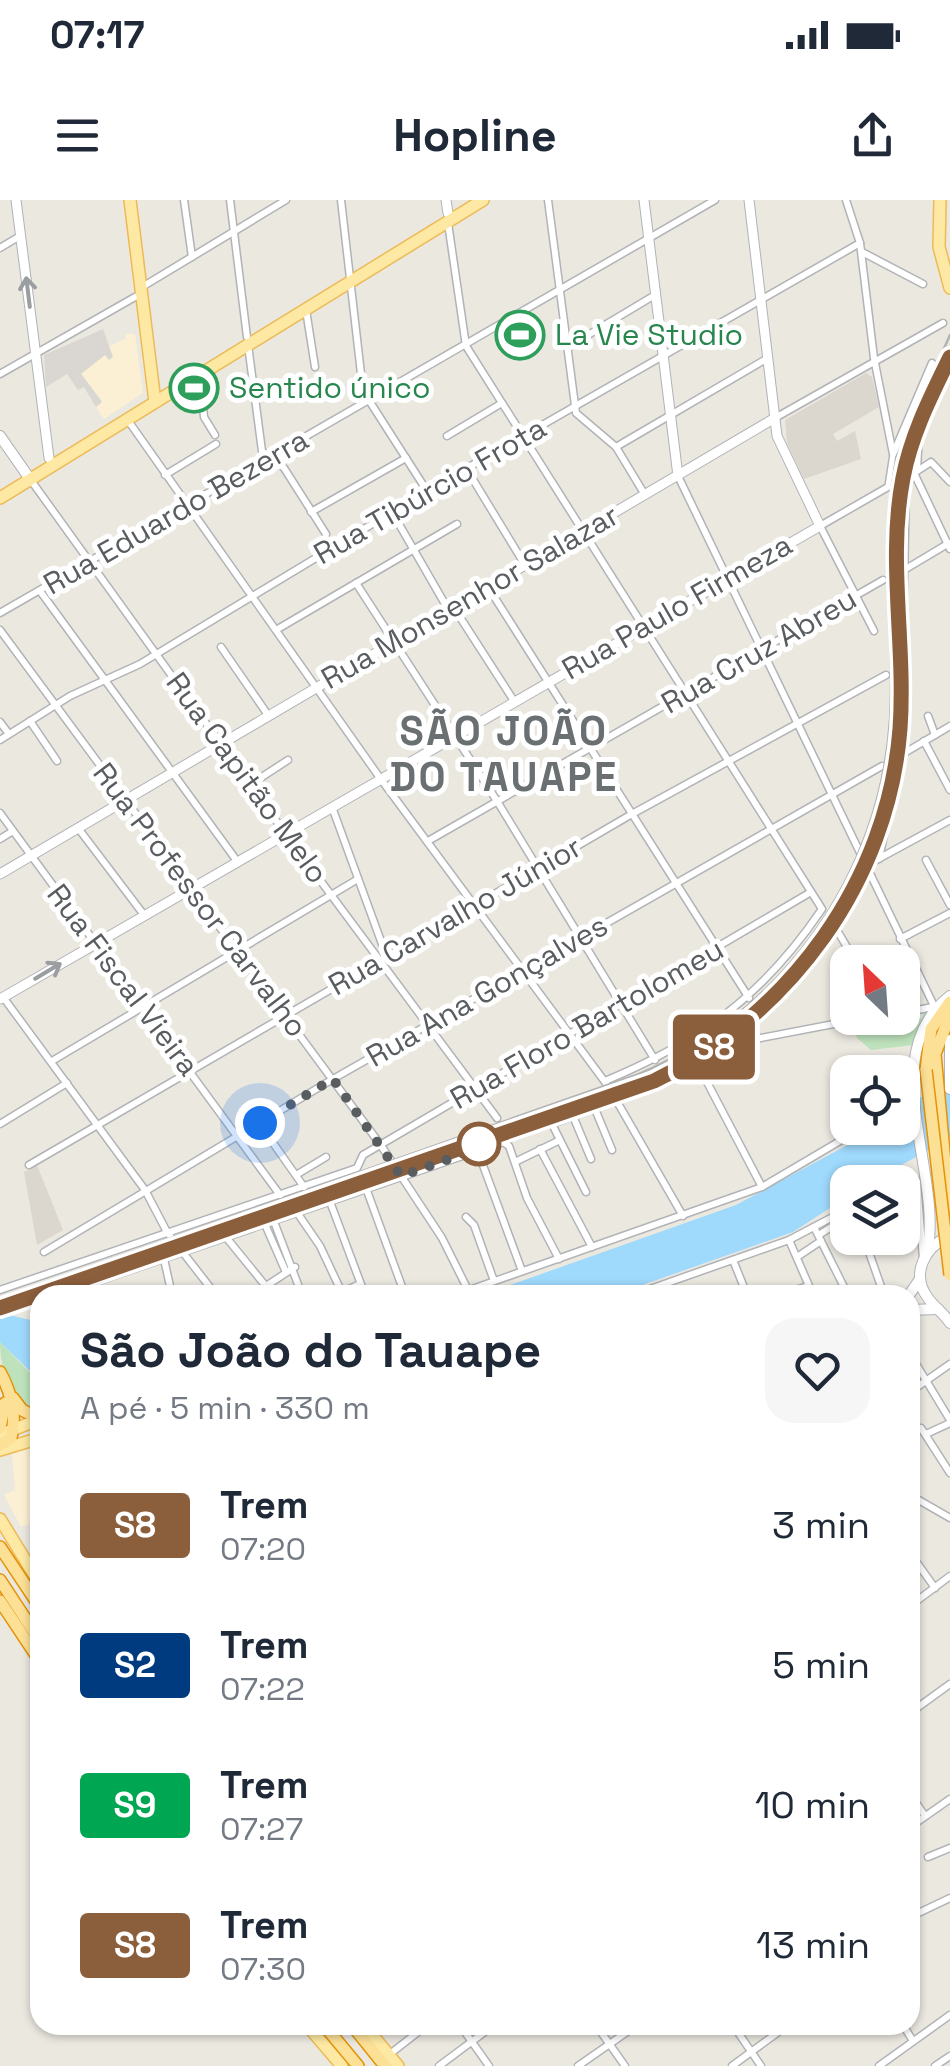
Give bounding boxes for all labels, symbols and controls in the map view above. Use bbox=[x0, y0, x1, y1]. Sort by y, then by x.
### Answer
text: 07:17 bbox=[50, 11, 144, 59]
text: Hopline bbox=[393, 107, 557, 164]
icon: menu bbox=[50, 108, 105, 163]
icon: share bbox=[845, 108, 900, 163]
one-way arrow bbox=[18, 276, 37, 309]
sports icon: La Vie Studio bbox=[494, 309, 546, 361]
place label: La Vie Studio bbox=[555, 315, 743, 354]
sports icon: Sentido único bbox=[168, 362, 220, 414]
place label: Sentido único bbox=[229, 368, 430, 407]
street label: Rua Tibúrcio Frota bbox=[307, 408, 553, 573]
street label: Rua Eduardo Bezerra bbox=[36, 420, 315, 603]
street label: Rua Monsenhor Salazar bbox=[314, 495, 626, 698]
street label: Rua Paulo Firmeza bbox=[555, 525, 799, 688]
street label: Rua Cruz Abreu bbox=[654, 579, 863, 722]
street label: Rua Capitão Melo bbox=[158, 664, 337, 891]
district label: SÃO JOÃO DO TAUAPE bbox=[389, 706, 619, 803]
street label: Rua Professor Carvalho bbox=[84, 755, 316, 1045]
street label: Rua Carvalho Júnior bbox=[321, 827, 588, 1004]
street label: Rua Fiscal Vieira bbox=[38, 876, 208, 1083]
street label: Rua Ana Gonçalves bbox=[359, 906, 614, 1076]
street label: Rua Floro Bartolomeu bbox=[443, 929, 730, 1118]
north arrow bbox=[830, 945, 920, 1035]
map controls bbox=[830, 945, 920, 1255]
one-way arrow bbox=[33, 961, 62, 981]
line badge: S8 bbox=[669, 1014, 759, 1080]
text: S8 bbox=[693, 1025, 735, 1069]
button: locate bbox=[830, 1055, 920, 1145]
your location bbox=[235, 1098, 285, 1148]
unlabelled marker bbox=[458, 1123, 500, 1165]
button: layers bbox=[830, 1165, 920, 1255]
button: heart bbox=[765, 1318, 870, 1423]
text: São João do Tauape bbox=[80, 1320, 541, 1381]
text: A pé · 5 min · 330 m bbox=[80, 1388, 370, 1428]
text: Trem bbox=[220, 1481, 309, 1529]
text: 3 min bbox=[772, 1501, 870, 1549]
text: S8 bbox=[114, 1503, 156, 1547]
text: 07:20 bbox=[220, 1529, 306, 1569]
text: Trem bbox=[220, 1621, 309, 1669]
text: 5 min bbox=[772, 1641, 870, 1689]
text: S2 bbox=[114, 1643, 156, 1687]
text: 07:22 bbox=[220, 1669, 305, 1709]
text: Trem bbox=[220, 1761, 309, 1809]
text: 10 min bbox=[755, 1781, 870, 1829]
text: S9 bbox=[114, 1783, 156, 1827]
text: 07:27 bbox=[220, 1809, 303, 1849]
text: Trem bbox=[220, 1901, 309, 1949]
text: 13 min bbox=[756, 1921, 870, 1969]
text: S8 bbox=[114, 1923, 156, 1967]
text: 07:30 bbox=[220, 1949, 306, 1989]

